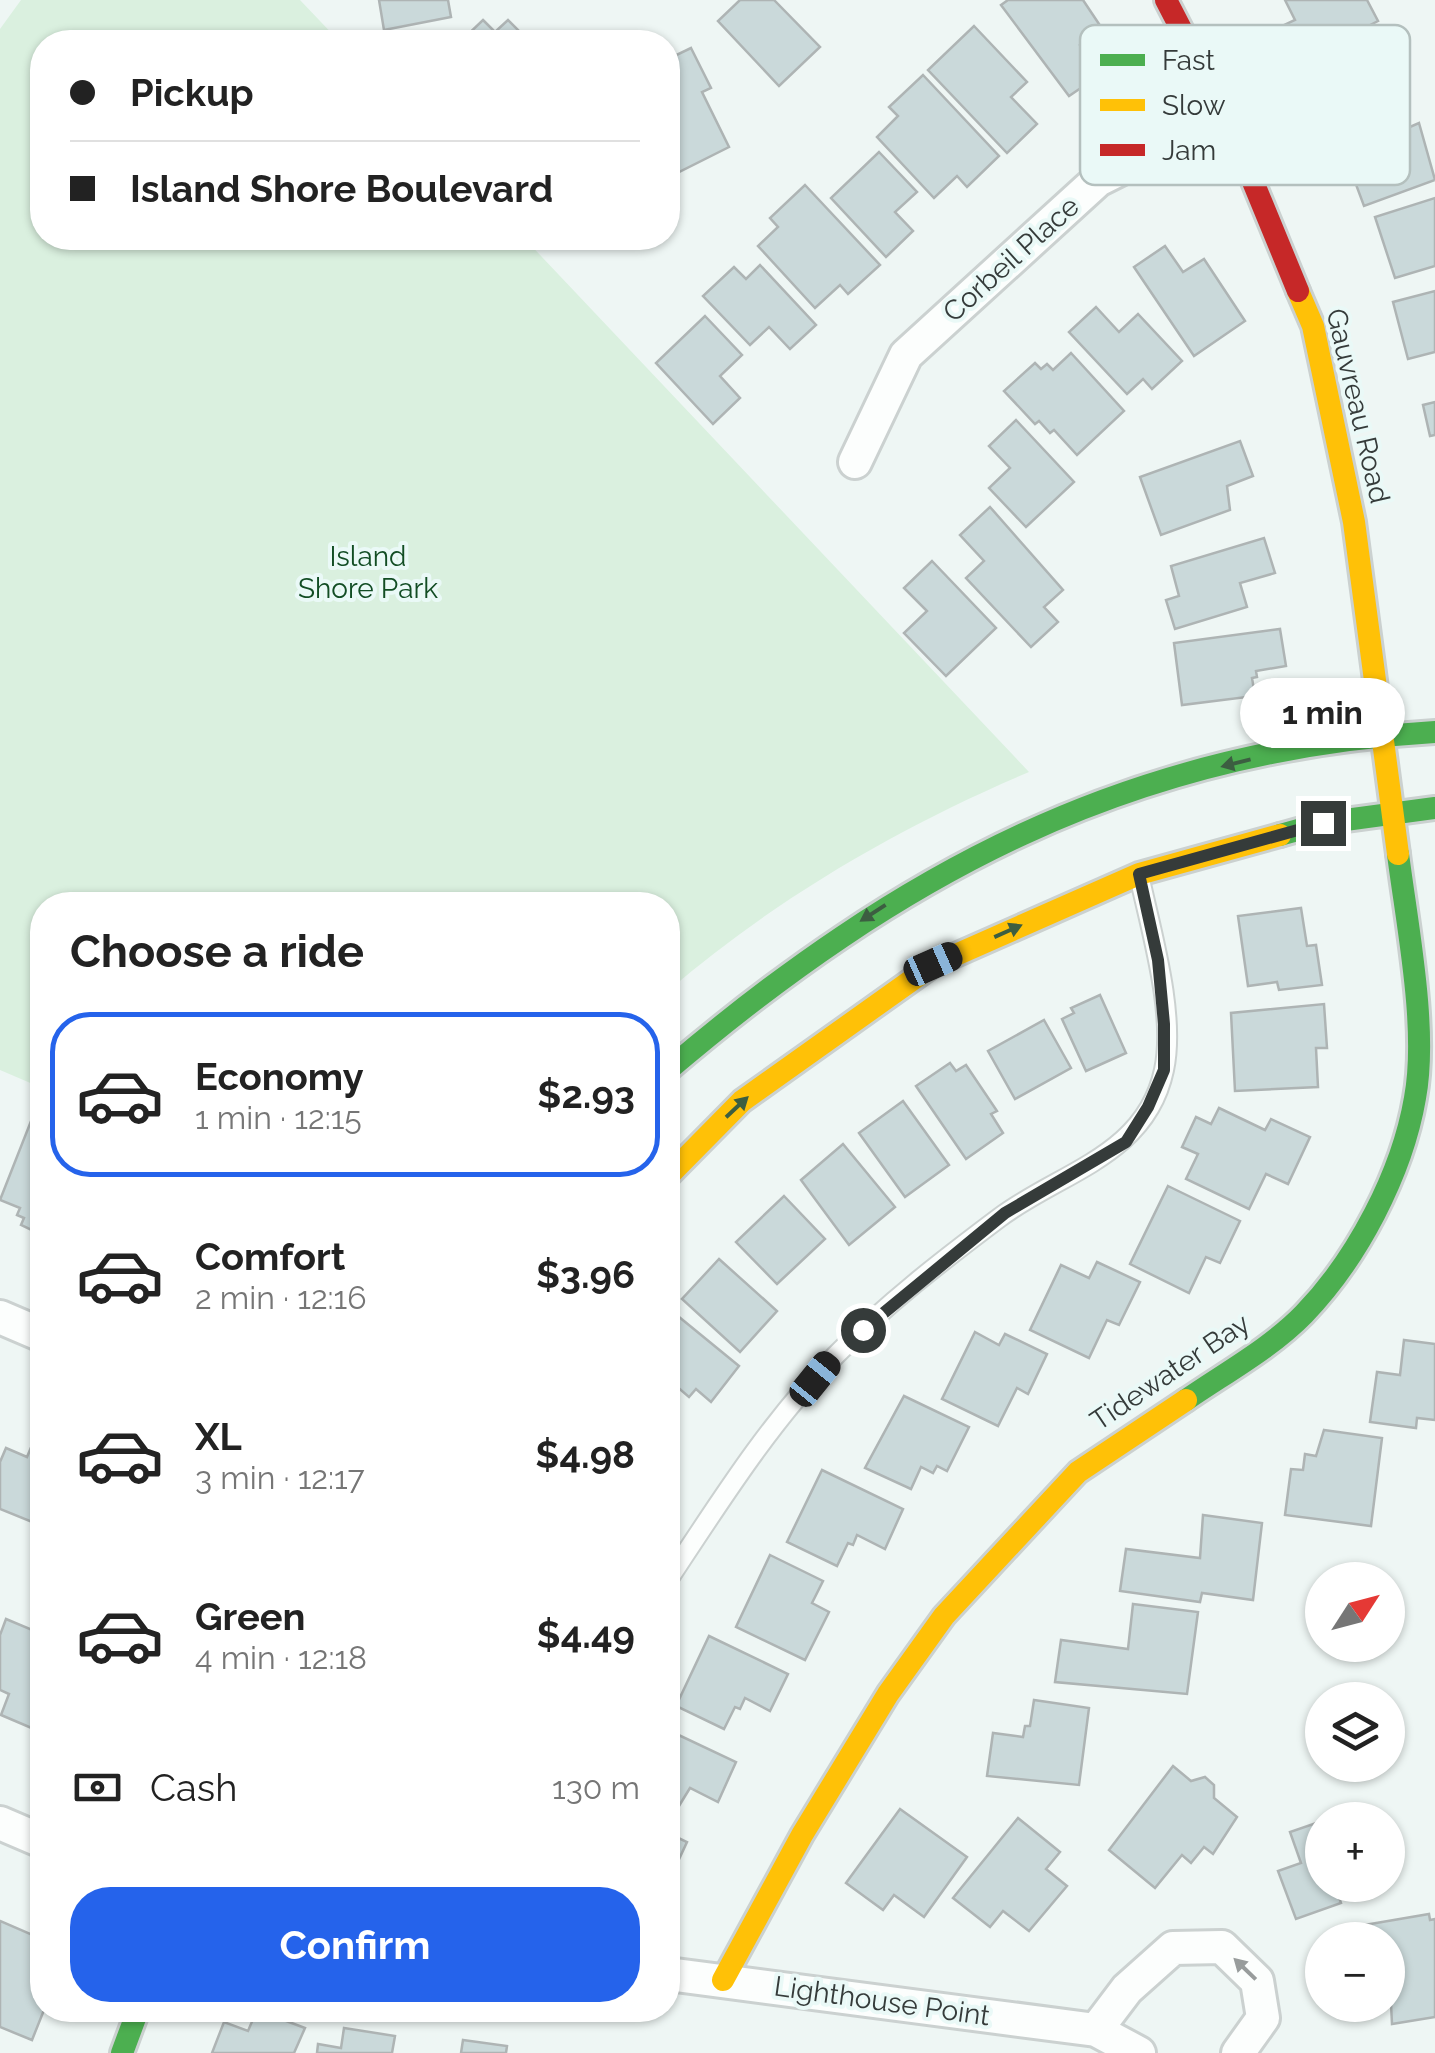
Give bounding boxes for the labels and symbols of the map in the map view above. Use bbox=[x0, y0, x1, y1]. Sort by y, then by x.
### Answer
legend bbox=[1080, 25, 1410, 185]
text: Fast bbox=[1162, 44, 1215, 77]
text: Slow bbox=[1162, 89, 1226, 122]
text: Jam bbox=[1162, 134, 1216, 167]
street label: Corbeil Place bbox=[936, 189, 1086, 329]
street label: Gauvreau Road bbox=[1320, 305, 1396, 507]
park label: Island Shore Park bbox=[298, 540, 438, 605]
callout: 1 min bbox=[1240, 678, 1406, 748]
one-way arrow bbox=[1220, 756, 1251, 771]
route end bbox=[1301, 801, 1346, 846]
one-way arrow bbox=[859, 903, 887, 921]
one-way arrow bbox=[994, 922, 1023, 939]
car bbox=[899, 938, 967, 990]
one-way arrow bbox=[724, 1096, 748, 1119]
street label: Tidewater Bay bbox=[1084, 1307, 1256, 1437]
route start bbox=[841, 1308, 886, 1353]
car bbox=[784, 1346, 846, 1412]
north arrow bbox=[1305, 1562, 1405, 1662]
one-way arrow bbox=[1233, 1958, 1257, 1982]
street label: Lighthouse Point bbox=[772, 1970, 993, 2033]

